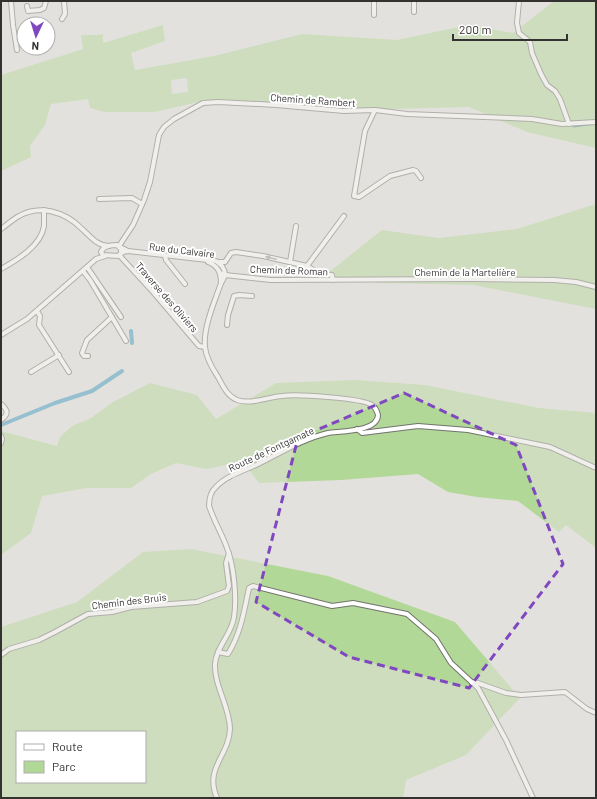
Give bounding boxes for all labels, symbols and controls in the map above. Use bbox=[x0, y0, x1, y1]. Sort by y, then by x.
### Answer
north arrow bbox=[16, 16, 56, 56]
scale bar bbox=[453, 16, 567, 42]
text: 200 m bbox=[459, 22, 491, 36]
text: N bbox=[31, 40, 39, 53]
street label: Chemin de Rambert bbox=[270, 91, 356, 109]
street label: Rue du Calvaire bbox=[148, 240, 216, 260]
one-way arrow bbox=[265, 255, 277, 261]
street label: Traverse des Oliviers bbox=[133, 259, 201, 335]
street label: Chemin de Roman bbox=[250, 263, 328, 277]
street label: Chemin de la Martelière bbox=[414, 266, 516, 278]
street label: Route de Fontgamate bbox=[226, 424, 316, 474]
street label: Chemin des Bruis bbox=[91, 590, 167, 612]
legend bbox=[16, 731, 146, 783]
text: Route bbox=[52, 739, 83, 753]
text: Parc bbox=[52, 759, 76, 773]

